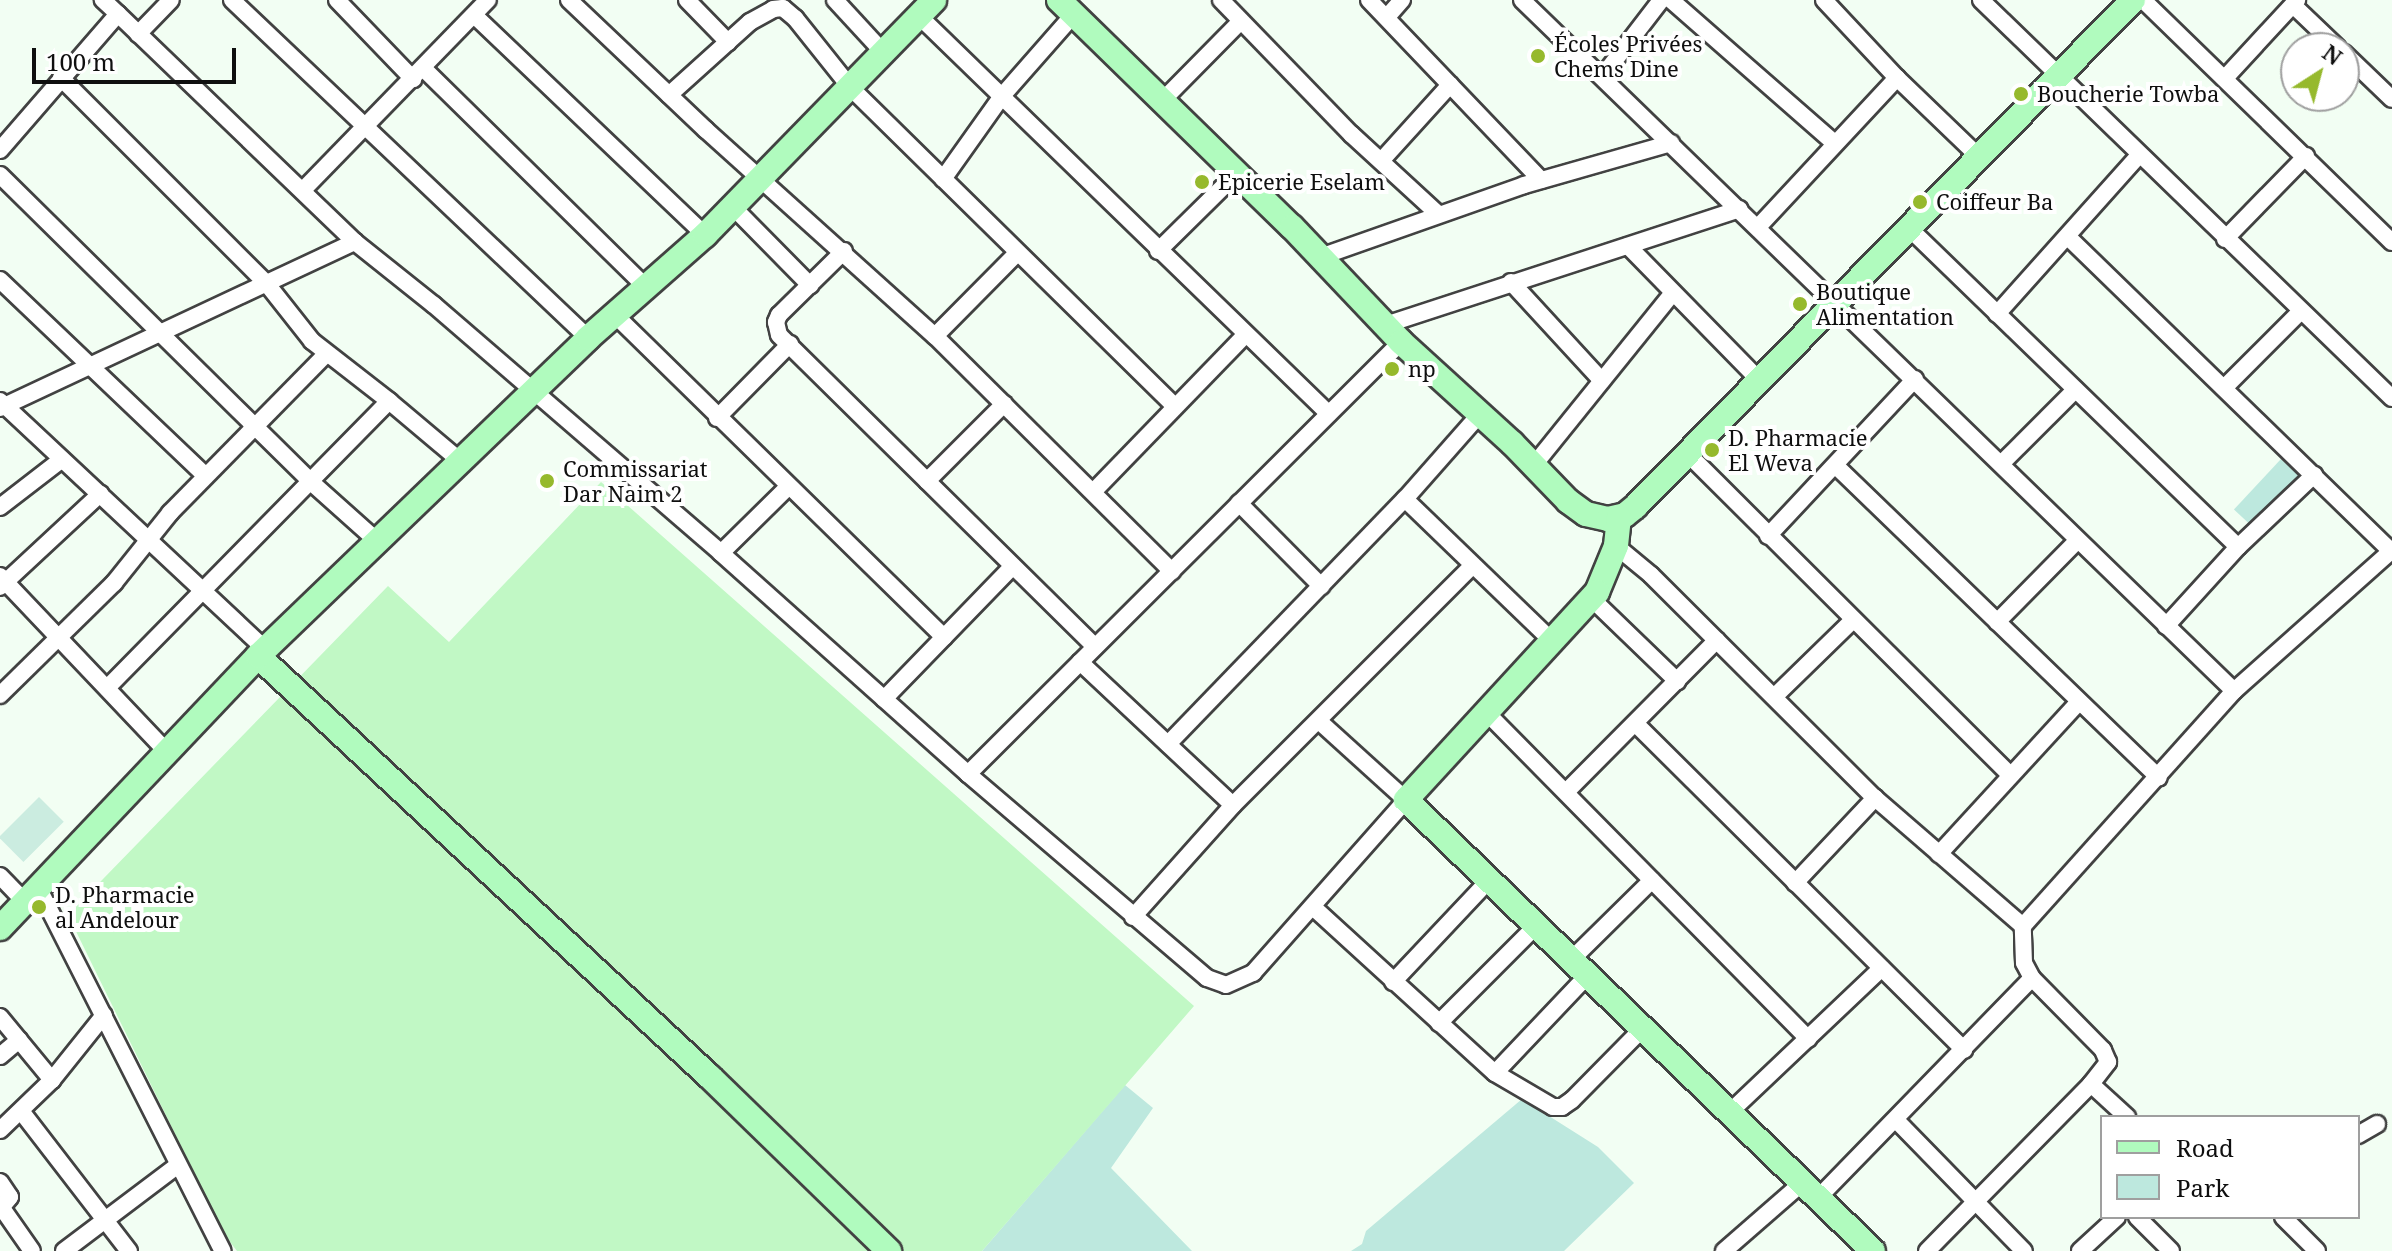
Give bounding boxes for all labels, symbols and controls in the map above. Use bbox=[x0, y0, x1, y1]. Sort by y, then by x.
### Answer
place label: Écoles Privées Chems Dine bbox=[1554, 30, 1702, 82]
scale bar bbox=[36, 32, 240, 82]
north arrow bbox=[2280, 32, 2360, 112]
text: N bbox=[2317, 37, 2349, 71]
text: 100 m bbox=[46, 45, 115, 78]
marker: Écoles Privées Chems Dine bbox=[1529, 47, 1547, 65]
place label: Boucherie Towba bbox=[2037, 81, 2219, 107]
marker: Boucherie Towba bbox=[2012, 85, 2030, 103]
place label: Epicerie Eselam bbox=[1218, 169, 1385, 195]
marker: Epicerie Eselam bbox=[1193, 173, 1211, 191]
place label: Coiffeur Ba bbox=[1936, 189, 2053, 215]
marker: Coiffeur Ba bbox=[1911, 193, 1929, 211]
place label: Boutique Alimentation bbox=[1816, 278, 1954, 330]
marker: Boutique Alimentation bbox=[1791, 295, 1809, 313]
place label: np bbox=[1408, 356, 1436, 382]
marker: np bbox=[1383, 360, 1401, 378]
place label: D. Pharmacie El Weva bbox=[1728, 424, 1868, 476]
marker: D. Pharmacie El Weva bbox=[1703, 441, 1721, 459]
place label: Commissariat Dar Naim 2 bbox=[563, 455, 708, 506]
marker: Commissariat Dar Naim 2 bbox=[538, 472, 556, 490]
place label: D. Pharmacie al Andelour bbox=[55, 881, 195, 932]
marker: D. Pharmacie al Andelour bbox=[30, 898, 48, 916]
legend bbox=[2100, 1115, 2360, 1219]
text: Road bbox=[2176, 1131, 2234, 1164]
text: Park bbox=[2176, 1171, 2229, 1204]

